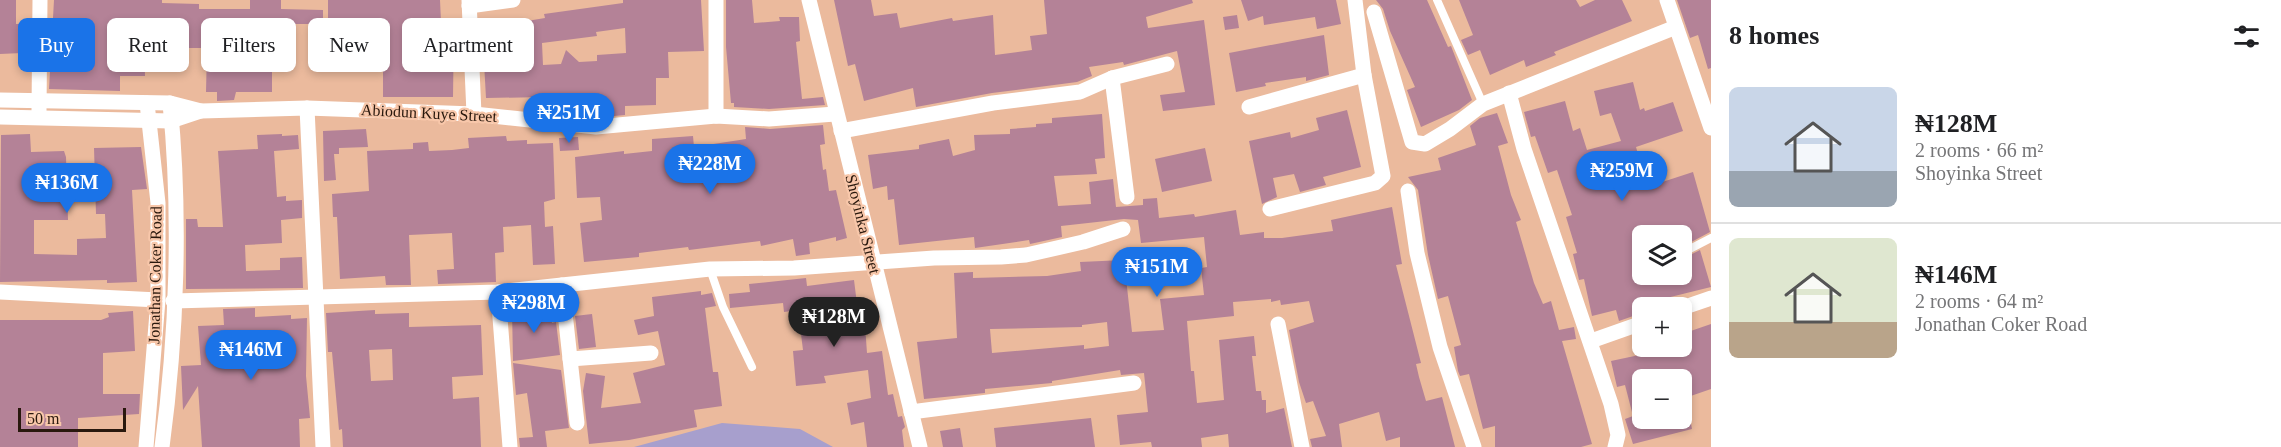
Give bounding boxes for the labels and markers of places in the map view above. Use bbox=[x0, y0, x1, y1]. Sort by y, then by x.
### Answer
pin: ₦251M bbox=[527, 93, 611, 144]
pin: ₦228M bbox=[668, 144, 752, 195]
pin: ₦259M bbox=[1580, 151, 1664, 202]
pin: ₦136M bbox=[25, 163, 109, 214]
pin: ₦151M bbox=[1115, 247, 1199, 298]
pin: ₦298M bbox=[492, 283, 576, 334]
pin: ₦128M bbox=[792, 297, 876, 348]
pin: ₦146M bbox=[209, 330, 293, 381]

